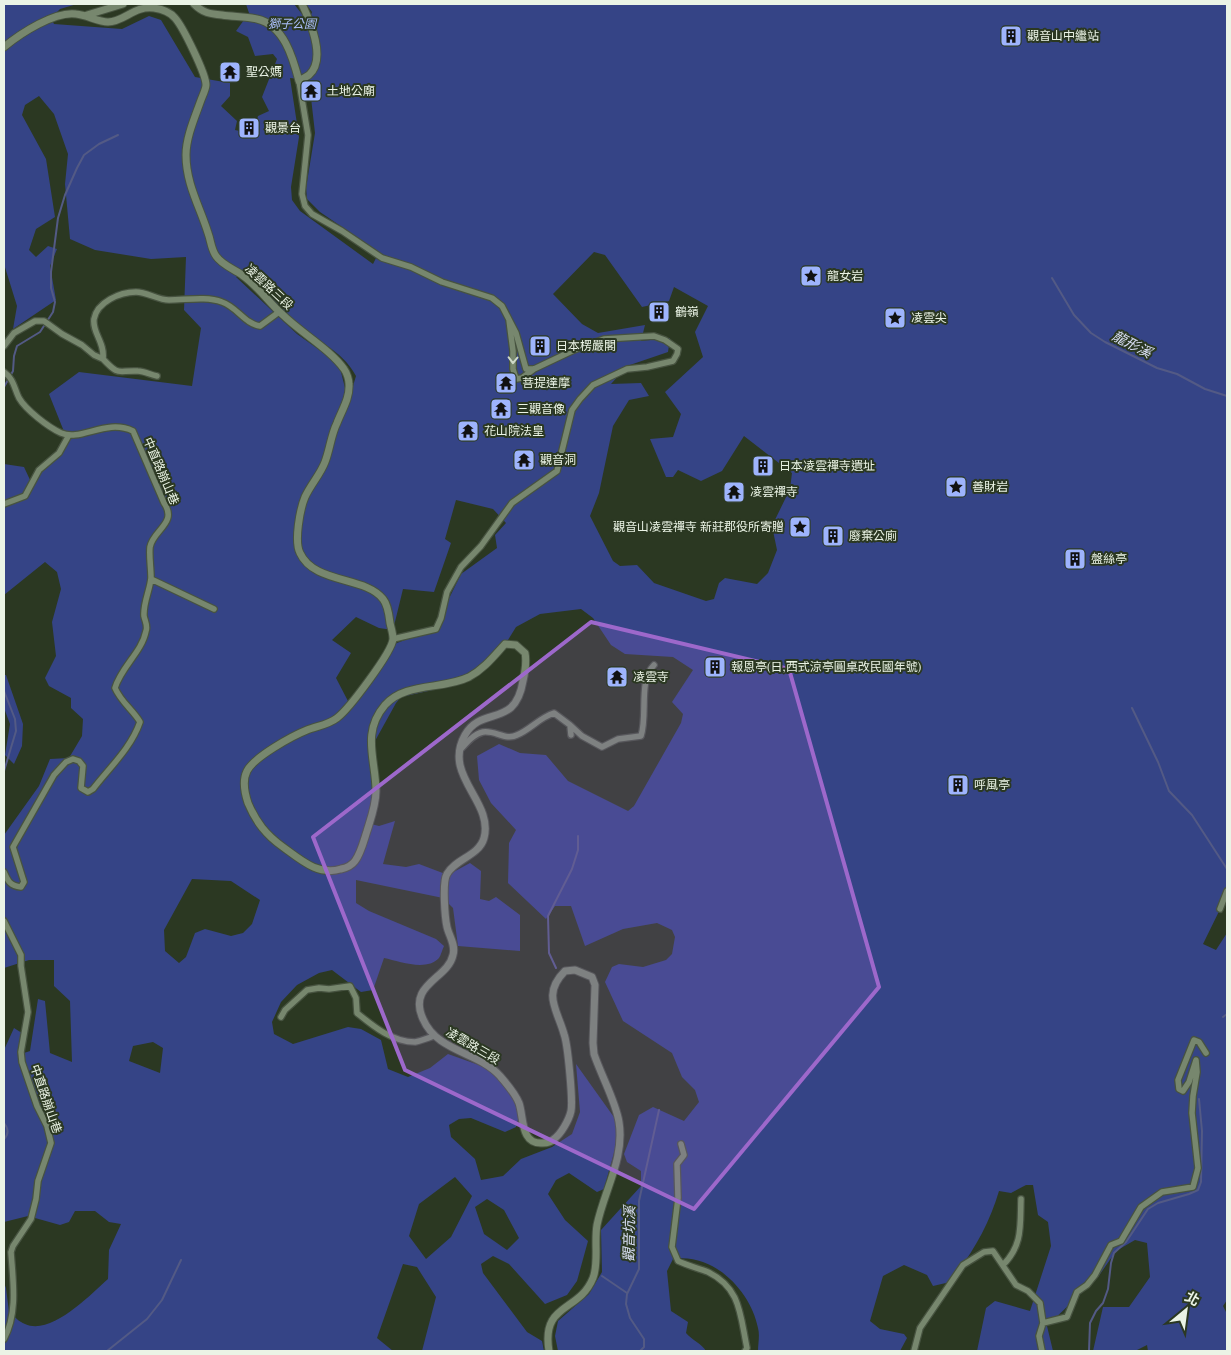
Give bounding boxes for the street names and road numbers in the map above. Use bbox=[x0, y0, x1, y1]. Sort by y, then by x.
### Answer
street label: 凌雲路三段 bbox=[242, 260, 297, 313]
street label: 中直路崩山巷 bbox=[140, 434, 183, 507]
street label: 凌雲路三段 bbox=[444, 1023, 503, 1067]
street label: 中直路崩山巷 bbox=[28, 1062, 66, 1135]

